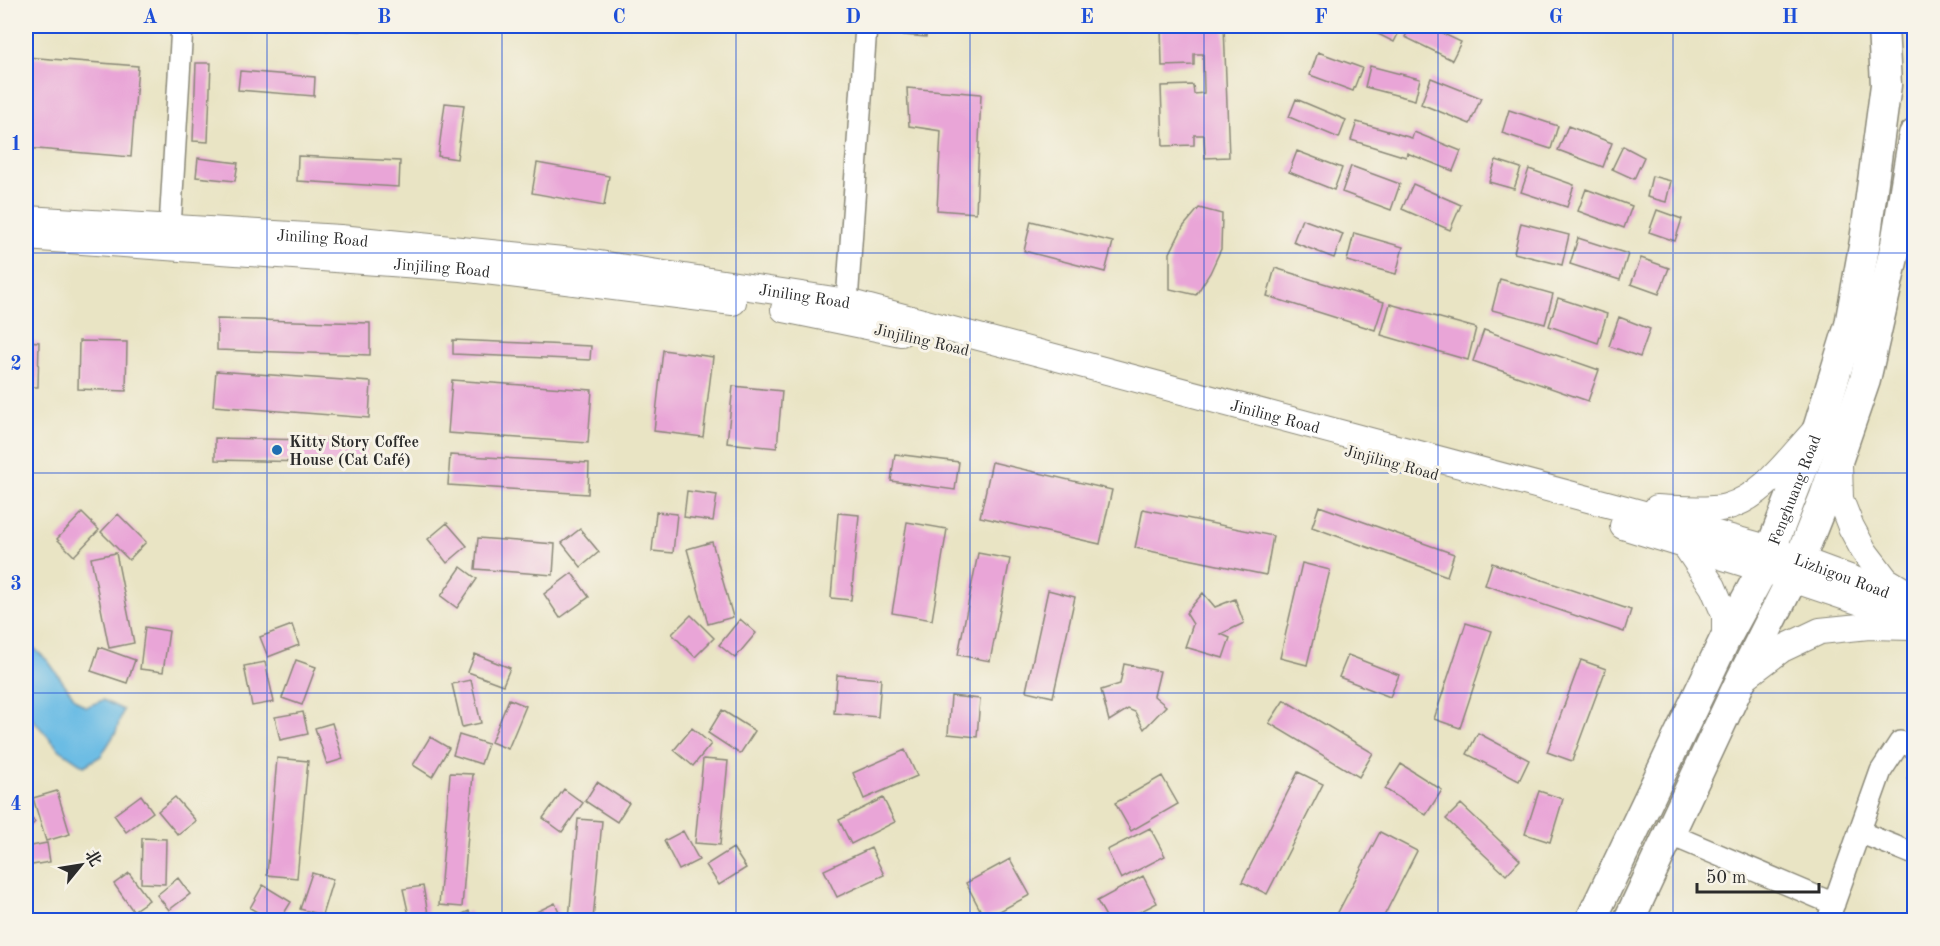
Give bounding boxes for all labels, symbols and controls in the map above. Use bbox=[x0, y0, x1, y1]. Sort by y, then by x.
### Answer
text: A bbox=[142, 8, 158, 28]
text: B bbox=[377, 8, 391, 28]
text: C bbox=[612, 8, 626, 28]
text: D bbox=[845, 8, 861, 28]
text: E bbox=[1080, 8, 1094, 28]
text: F bbox=[1314, 8, 1328, 28]
text: G bbox=[1549, 8, 1563, 28]
text: H bbox=[1782, 8, 1798, 28]
text: 1 bbox=[10, 135, 22, 155]
street label: Jiniling Road bbox=[276, 228, 369, 251]
street label: Jinjiling Road bbox=[393, 257, 491, 282]
street label: Jiniling Road bbox=[758, 283, 851, 312]
street label: Jinjiling Road bbox=[872, 322, 971, 360]
text: 2 bbox=[10, 355, 22, 375]
street label: Jiniling Road bbox=[1228, 398, 1321, 437]
street label: Fenghuang Road bbox=[1767, 433, 1825, 548]
place label: Kitty Story Coffee House (Cat Café) bbox=[289, 435, 419, 469]
marker: Kitty Story Coffee House (Cat Café) bbox=[270, 443, 284, 457]
street label: Jinjiling Road bbox=[1343, 444, 1440, 484]
street label: Lizhigou Road bbox=[1791, 552, 1891, 602]
text: 3 bbox=[10, 575, 22, 595]
text: 4 bbox=[10, 795, 22, 815]
north arrow bbox=[51, 835, 111, 895]
text: 北 bbox=[81, 847, 105, 869]
scale bar bbox=[1697, 856, 1818, 894]
text: 50 m bbox=[1706, 869, 1746, 887]

